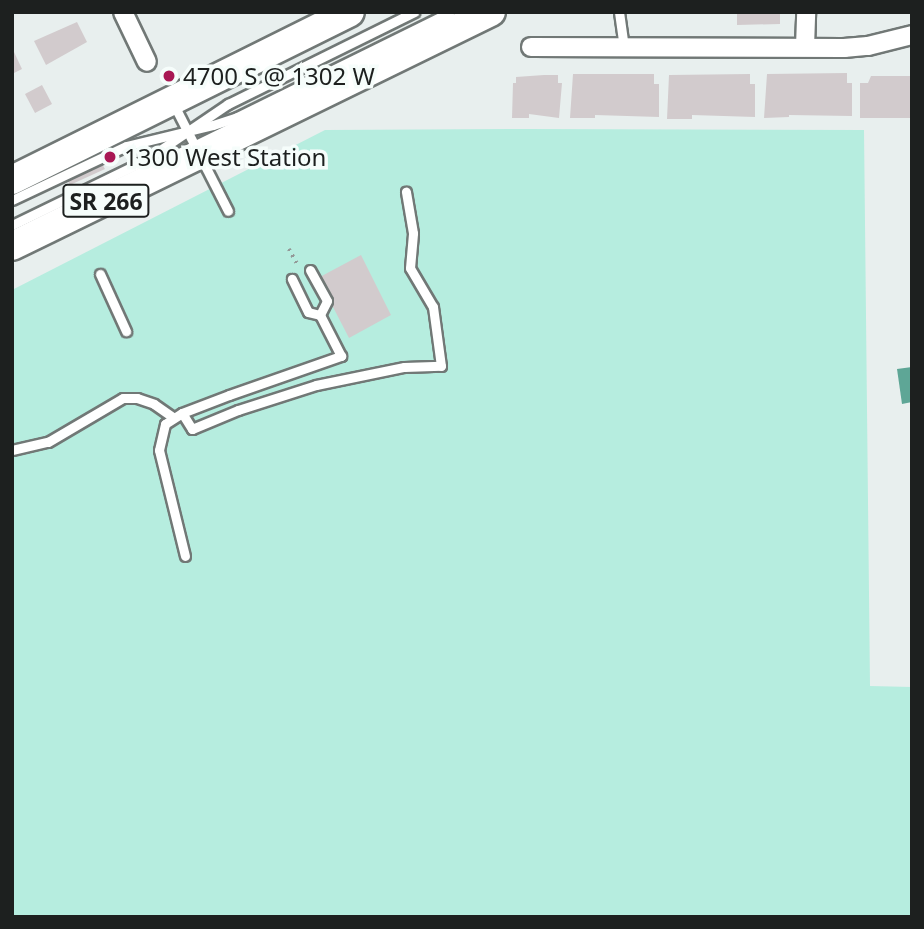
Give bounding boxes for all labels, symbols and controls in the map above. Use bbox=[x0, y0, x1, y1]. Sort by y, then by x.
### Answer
place label: 4700 S @ 1302 W bbox=[183, 62, 375, 90]
marker: 4700 S @ 1302 W bbox=[161, 68, 177, 84]
place label: 1300 West Station bbox=[124, 143, 326, 171]
marker: 1300 West Station bbox=[102, 149, 118, 165]
road number: SR 266 bbox=[62, 182, 150, 220]

